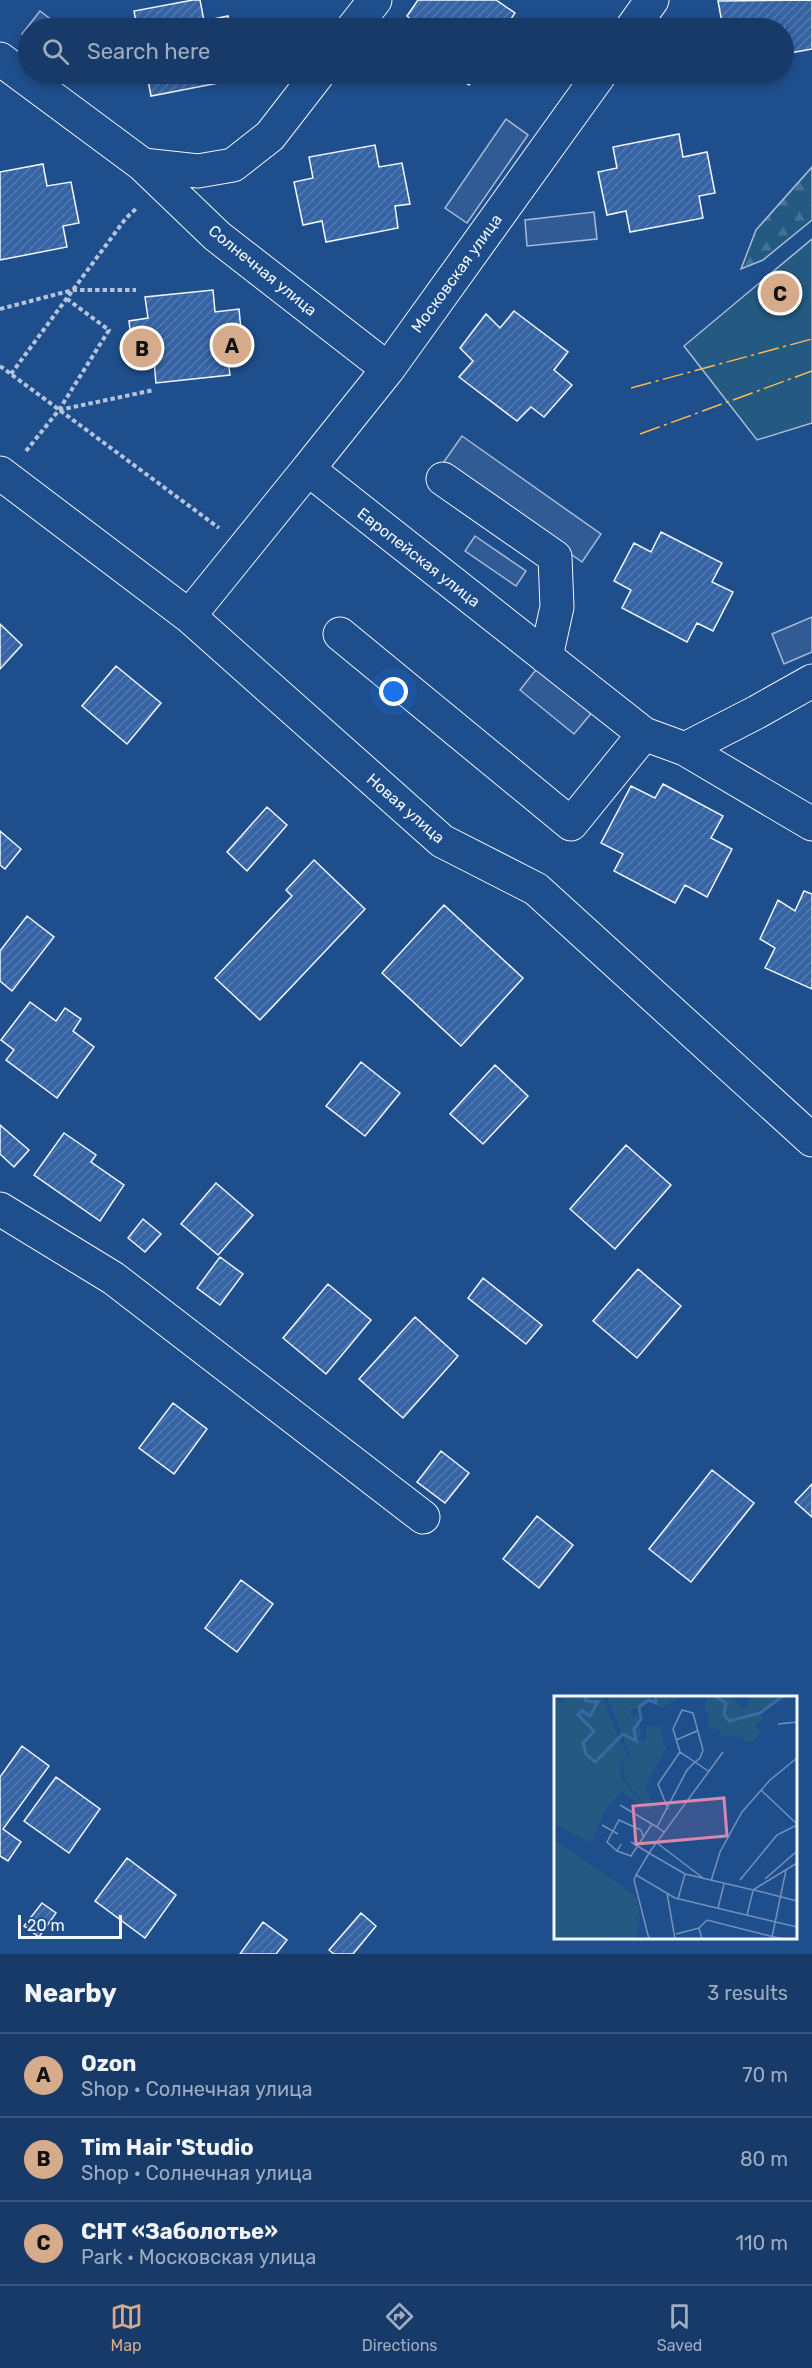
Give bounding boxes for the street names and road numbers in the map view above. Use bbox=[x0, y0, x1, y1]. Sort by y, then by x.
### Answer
street label: Московская улица bbox=[407, 210, 506, 336]
street label: Солнечная улица bbox=[205, 221, 321, 320]
street label: Европейская улица bbox=[354, 504, 484, 611]
street label: Новая улица bbox=[363, 769, 449, 847]

